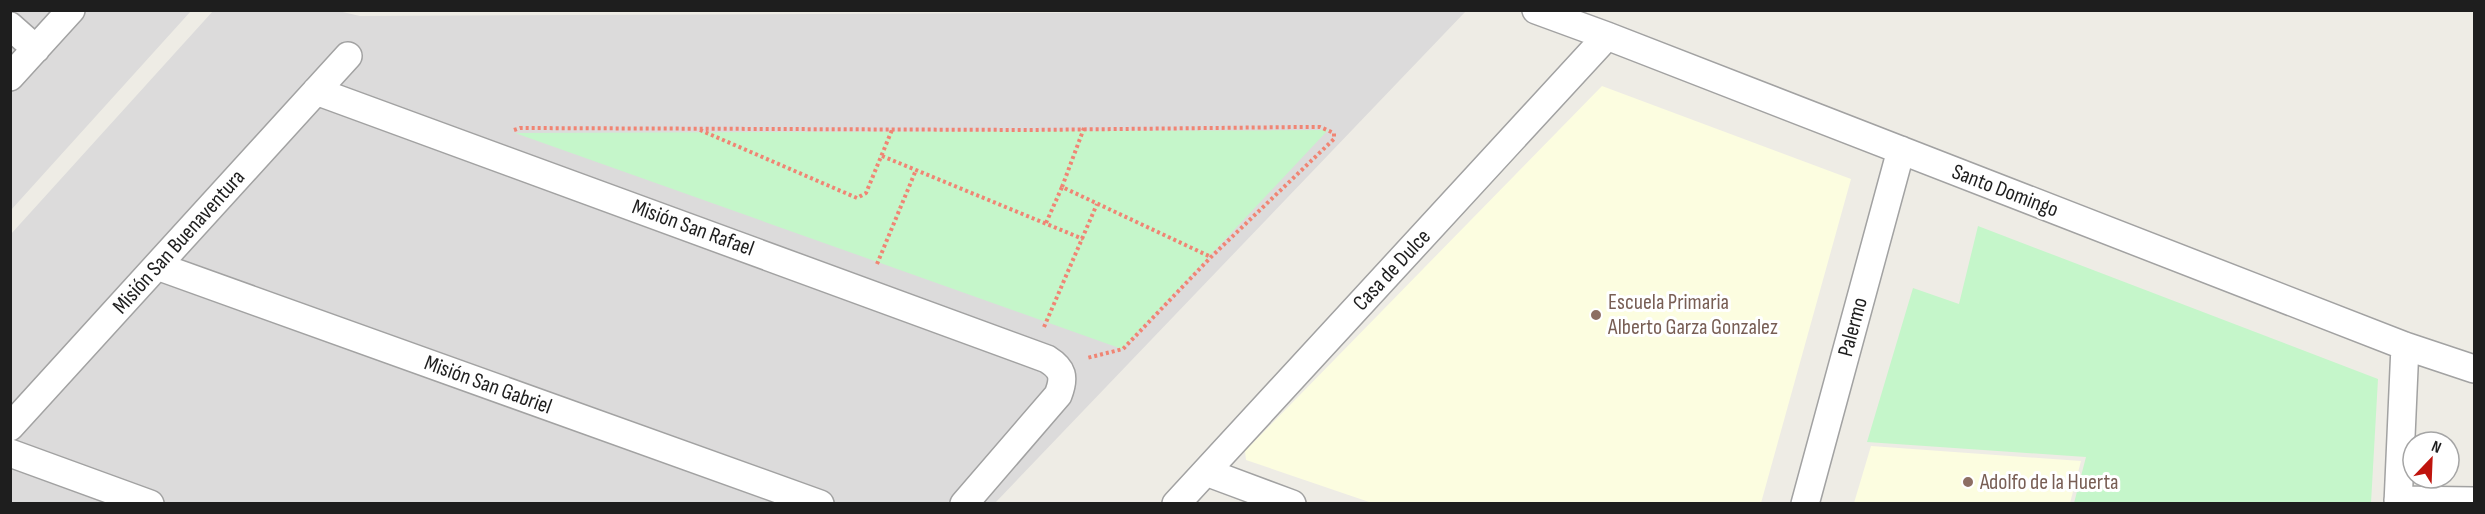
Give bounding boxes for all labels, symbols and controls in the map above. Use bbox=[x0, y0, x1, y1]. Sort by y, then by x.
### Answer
street label: Santo Domingo bbox=[1948, 158, 2062, 224]
street label: Misión San Buenaventura bbox=[107, 164, 251, 320]
street label: Misión San Rafael bbox=[628, 193, 758, 263]
street label: Casa de Dulce bbox=[1347, 224, 1437, 316]
place label: Escuela Primaria Alberto Garza Gonzalez bbox=[1607, 289, 1778, 341]
street label: Palermo bbox=[1832, 295, 1874, 359]
marker: Escuela Primaria Alberto Garza Gonzalez bbox=[1589, 308, 1603, 322]
street label: Misión San Gabriel bbox=[421, 349, 555, 421]
north arrow bbox=[2401, 430, 2461, 490]
text: N bbox=[2429, 437, 2444, 458]
place label: Adolfo de la Huerta bbox=[1979, 469, 2118, 496]
marker: Adolfo de la Huerta bbox=[1961, 475, 1975, 489]

